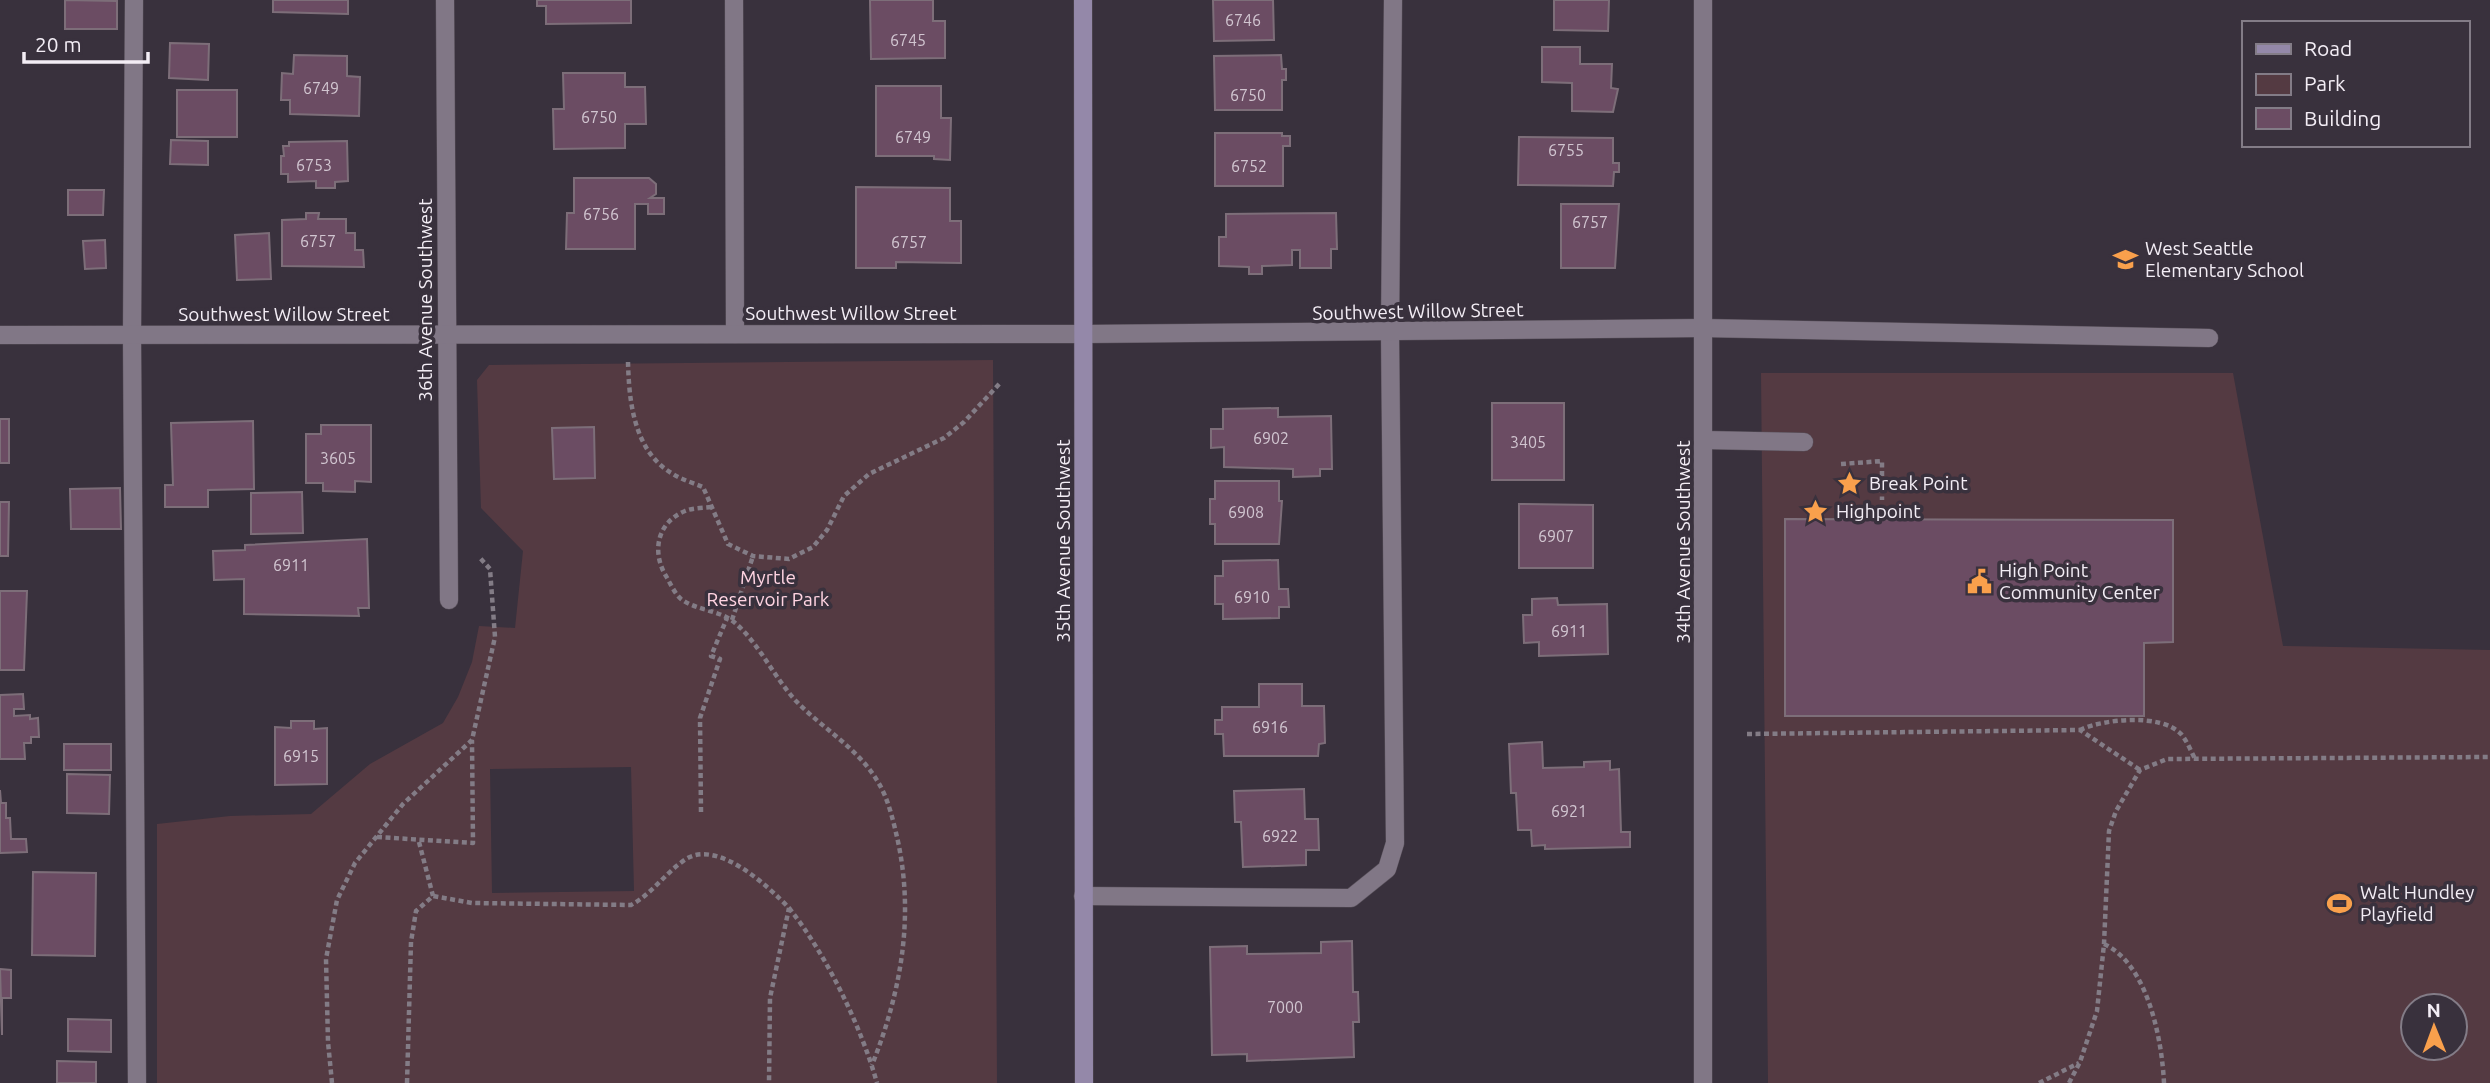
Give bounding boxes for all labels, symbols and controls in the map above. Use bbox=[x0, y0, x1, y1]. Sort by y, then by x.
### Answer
house number: 6746 bbox=[1225, 11, 1261, 29]
scale bar bbox=[24, 21, 149, 65]
legend bbox=[2242, 21, 2469, 147]
house number: 6745 bbox=[890, 31, 926, 49]
text: 20 m bbox=[35, 32, 82, 56]
text: Road bbox=[2304, 36, 2352, 60]
text: Park bbox=[2304, 71, 2346, 95]
house number: 6749 bbox=[303, 79, 339, 97]
house number: 6750 bbox=[1230, 86, 1266, 104]
text: Building bbox=[2304, 106, 2381, 130]
house number: 6750 bbox=[581, 108, 617, 126]
house number: 6749 bbox=[895, 128, 931, 146]
house number: 6755 bbox=[1548, 141, 1584, 159]
house number: 6753 bbox=[296, 156, 332, 174]
house number: 6752 bbox=[1231, 157, 1267, 175]
street label: 36th Avenue Southwest bbox=[414, 198, 436, 402]
house number: 6756 bbox=[583, 205, 619, 223]
house number: 6757 bbox=[1572, 213, 1608, 231]
house number: 6757 bbox=[300, 232, 336, 250]
house number: 6757 bbox=[891, 233, 927, 251]
place label: West Seattle Elementary School bbox=[2145, 237, 2304, 281]
school or university icon: West Seattle Elementary School bbox=[2111, 245, 2139, 273]
street label: Southwest Willow Street bbox=[1312, 298, 1524, 324]
street label: Southwest Willow Street bbox=[745, 302, 957, 324]
street label: Southwest Willow Street bbox=[178, 303, 390, 325]
house number: 6902 bbox=[1253, 429, 1289, 447]
house number: 3405 bbox=[1510, 433, 1546, 451]
street label: 35th Avenue Southwest bbox=[1052, 439, 1074, 643]
street label: 34th Avenue Southwest bbox=[1672, 440, 1694, 644]
house number: 3605 bbox=[320, 449, 356, 467]
place icon: Break Point bbox=[1835, 469, 1863, 497]
place label: Break Point bbox=[1869, 472, 1968, 494]
place icon: Highpoint bbox=[1802, 497, 1830, 525]
place label: Highpoint bbox=[1836, 500, 1921, 522]
house number: 6908 bbox=[1228, 503, 1264, 521]
house number: 6907 bbox=[1538, 527, 1574, 545]
house number: 6911 bbox=[273, 556, 309, 574]
place label: High Point Community Center bbox=[1999, 559, 2160, 603]
park label: Myrtle Reservoir Park bbox=[707, 566, 830, 610]
public building icon: High Point Community Center bbox=[1965, 567, 1993, 595]
house number: 6910 bbox=[1234, 588, 1270, 606]
house number: 6911 bbox=[1551, 622, 1587, 640]
house number: 6916 bbox=[1252, 718, 1288, 736]
house number: 6915 bbox=[283, 747, 319, 765]
house number: 6921 bbox=[1551, 802, 1587, 820]
house number: 6922 bbox=[1262, 827, 1298, 845]
place label: Walt Hundley Playfield bbox=[2360, 881, 2474, 925]
sports icon: Walt Hundley Playfield bbox=[2326, 889, 2354, 917]
north arrow bbox=[2399, 992, 2469, 1062]
house number: 7000 bbox=[1267, 998, 1303, 1016]
text: N bbox=[2426, 999, 2441, 1021]

